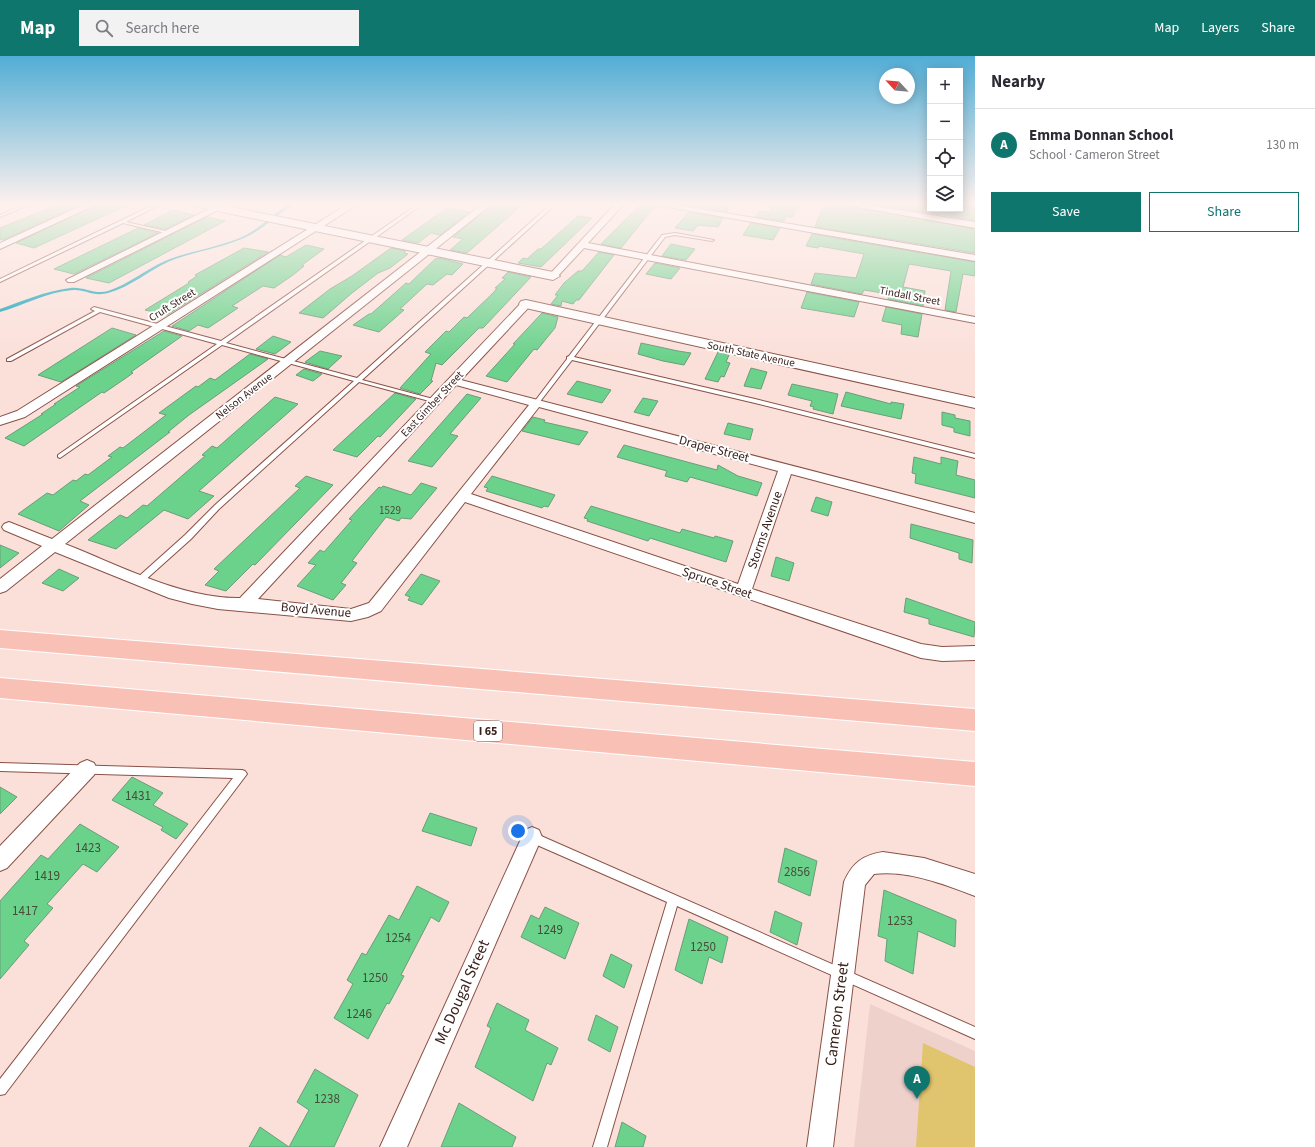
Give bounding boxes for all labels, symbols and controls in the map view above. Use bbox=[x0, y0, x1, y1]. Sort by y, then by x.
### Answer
search box bbox=[79, 10, 359, 46]
text: Map bbox=[20, 15, 55, 42]
icon: search bbox=[93, 17, 115, 39]
text: Search here bbox=[125, 18, 199, 39]
text: Map bbox=[1154, 18, 1179, 38]
text: Layers bbox=[1201, 18, 1239, 38]
text: Share bbox=[1261, 18, 1295, 38]
north arrow bbox=[879, 68, 915, 104]
map controls bbox=[927, 68, 963, 212]
button: + bbox=[927, 68, 963, 104]
text: Nearby bbox=[991, 70, 1045, 94]
button: − bbox=[927, 104, 963, 140]
text: Emma Donnan School bbox=[1029, 125, 1173, 146]
text: A bbox=[1000, 136, 1008, 154]
text: 130 m bbox=[1266, 136, 1299, 154]
button: locate bbox=[927, 140, 963, 176]
text: School · Cameron Street bbox=[1029, 146, 1160, 164]
button: layers bbox=[927, 176, 963, 212]
button: Save bbox=[991, 192, 1141, 232]
button: Share bbox=[1149, 192, 1299, 232]
street label: Tindall Street bbox=[878, 283, 942, 309]
street label: Cruft Street bbox=[146, 285, 198, 325]
street label: South State Avenue bbox=[706, 337, 797, 371]
street label: East Gimber Street bbox=[397, 367, 467, 440]
street label: Nelson Avenue bbox=[213, 369, 276, 423]
street label: Draper Street bbox=[677, 431, 752, 467]
street label: Storms Avenue bbox=[743, 489, 787, 571]
house number: 1529 bbox=[379, 503, 401, 518]
street label: Spruce Street bbox=[680, 563, 755, 604]
street label: Boyd Avenue bbox=[280, 598, 352, 622]
road number: I 65 bbox=[474, 721, 502, 741]
house number: 1431 bbox=[125, 787, 151, 805]
your location bbox=[508, 821, 528, 841]
house number: 1423 bbox=[75, 839, 101, 857]
house number: 2856 bbox=[784, 863, 810, 881]
house number: 1419 bbox=[34, 867, 60, 885]
house number: 1417 bbox=[12, 902, 38, 920]
house number: 1253 bbox=[887, 912, 913, 930]
house number: 1249 bbox=[537, 921, 563, 939]
house number: 1254 bbox=[385, 929, 411, 947]
street label: Mc Dougal Street bbox=[429, 936, 495, 1048]
house number: 1250 bbox=[690, 938, 716, 956]
street label: Cameron Street bbox=[820, 960, 854, 1067]
house number: 1250 bbox=[362, 969, 388, 987]
house number: 1246 bbox=[346, 1005, 372, 1023]
pin: A bbox=[904, 1066, 930, 1099]
house number: 1238 bbox=[314, 1090, 340, 1108]

